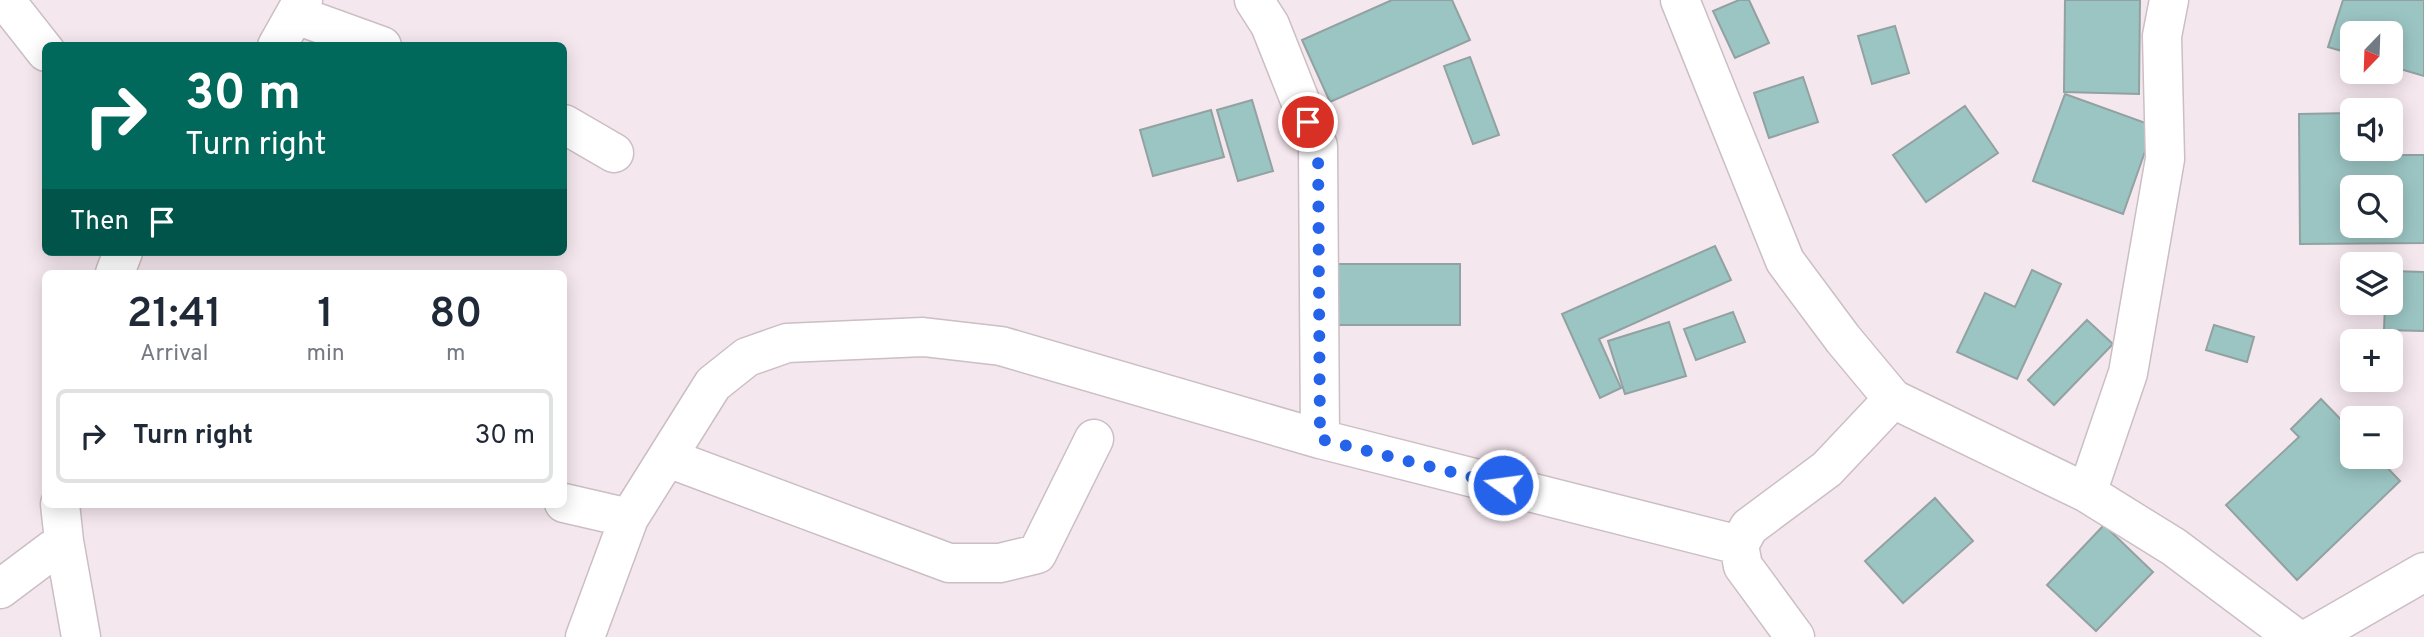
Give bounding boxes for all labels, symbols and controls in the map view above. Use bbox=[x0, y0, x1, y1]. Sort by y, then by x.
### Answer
north arrow bbox=[2340, 21, 2403, 84]
map controls bbox=[2340, 21, 2403, 469]
text: 30 m bbox=[185, 65, 301, 127]
icon: right bbox=[70, 70, 161, 161]
pin bbox=[1278, 92, 1338, 152]
button: sound bbox=[2340, 98, 2403, 161]
icon: arrive bbox=[1289, 103, 1327, 141]
text: Turn right bbox=[185, 126, 327, 166]
button: search bbox=[2340, 175, 2403, 238]
icon: arrive bbox=[143, 203, 181, 241]
text: Then bbox=[70, 206, 129, 239]
button: layers bbox=[2340, 252, 2403, 315]
text: 21:41 bbox=[127, 289, 222, 342]
text: 1 bbox=[317, 289, 334, 342]
text: 80 bbox=[429, 289, 482, 342]
button: + bbox=[2340, 329, 2403, 392]
text: Arrival bbox=[140, 340, 208, 369]
text: min bbox=[306, 340, 345, 369]
text: m bbox=[446, 340, 466, 369]
button: − bbox=[2340, 406, 2403, 469]
icon: right bbox=[74, 417, 112, 455]
text: Turn right bbox=[133, 420, 253, 453]
text: 30 m bbox=[475, 420, 535, 453]
position arrow bbox=[1466, 448, 1540, 522]

